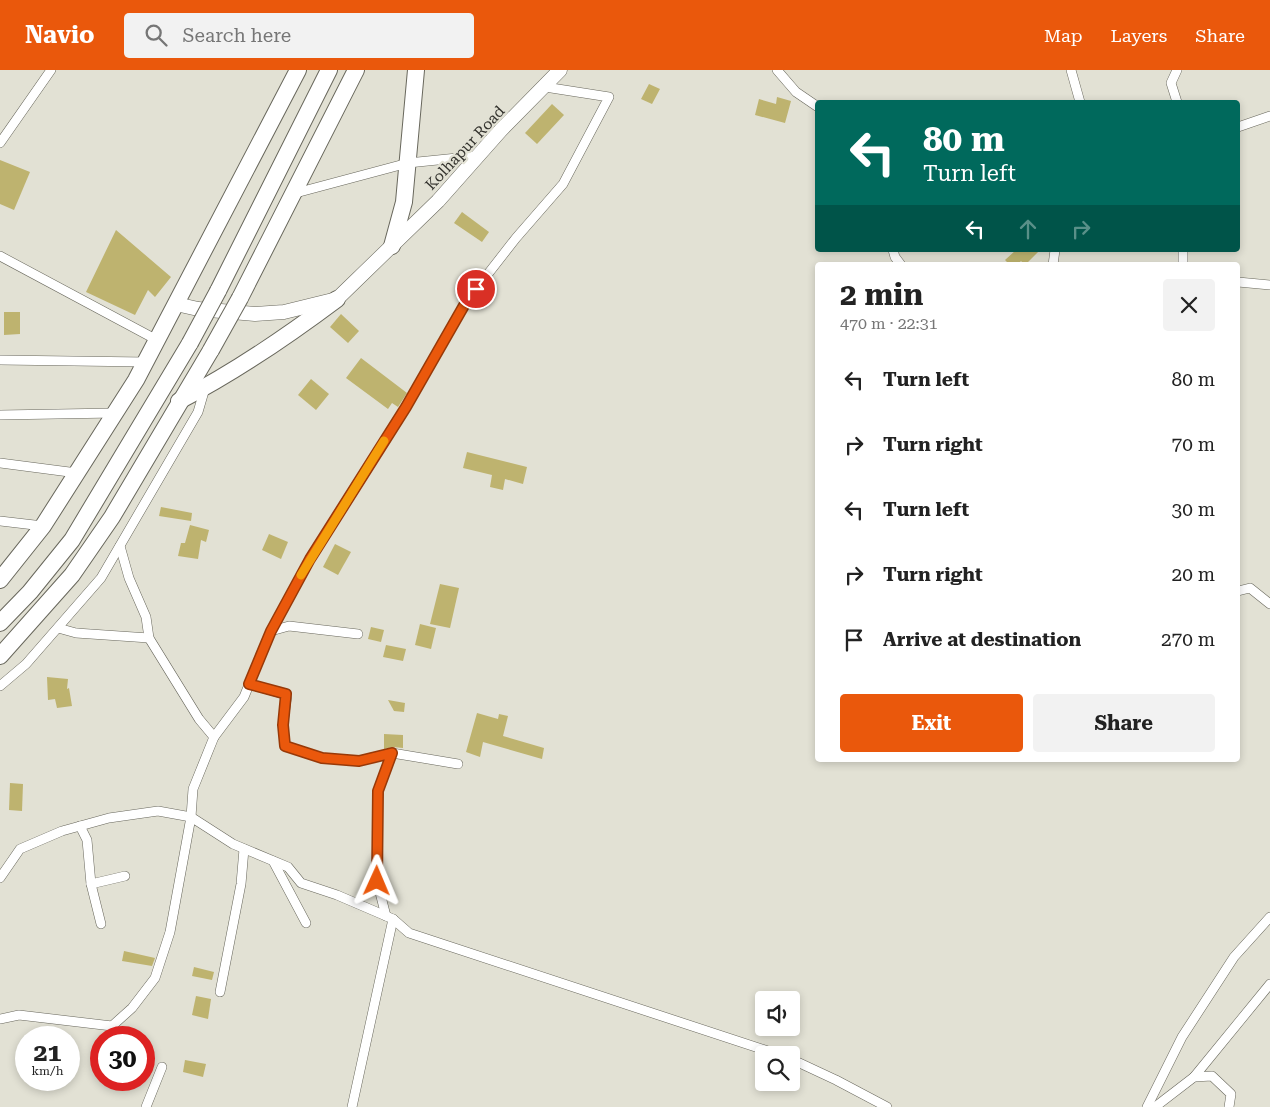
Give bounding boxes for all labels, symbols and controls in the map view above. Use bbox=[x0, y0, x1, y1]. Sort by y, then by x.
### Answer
search box bbox=[124, 13, 474, 58]
text: Navio bbox=[25, 21, 94, 49]
icon: search bbox=[142, 21, 170, 49]
text: Search here bbox=[182, 24, 291, 47]
text: Map bbox=[1044, 25, 1083, 46]
text: Layers bbox=[1111, 25, 1167, 46]
text: Share bbox=[1195, 25, 1245, 46]
street label: Kolhapur Road bbox=[421, 102, 509, 194]
text: 80 m bbox=[923, 119, 1005, 160]
icon: left bbox=[840, 120, 905, 185]
text: Turn left bbox=[923, 161, 1016, 186]
icon: left bbox=[961, 215, 989, 243]
icon: ahead bbox=[1014, 215, 1042, 243]
icon: right bbox=[1067, 215, 1095, 243]
pin bbox=[455, 268, 497, 310]
icon: arrive bbox=[462, 275, 490, 303]
text: 2 min bbox=[840, 277, 923, 312]
button: close bbox=[1163, 279, 1215, 331]
text: 470 m · 22:31 bbox=[840, 314, 938, 333]
icon: left bbox=[840, 366, 868, 394]
text: Turn left bbox=[883, 368, 969, 391]
text: 80 m bbox=[1172, 368, 1215, 391]
icon: right bbox=[840, 431, 868, 459]
text: Turn right bbox=[883, 433, 983, 456]
text: 70 m bbox=[1172, 433, 1215, 456]
icon: left bbox=[840, 496, 868, 524]
text: Turn left bbox=[883, 498, 969, 521]
text: 30 m bbox=[1172, 498, 1215, 521]
icon: right bbox=[840, 561, 868, 589]
text: Turn right bbox=[883, 563, 983, 586]
text: 20 m bbox=[1172, 563, 1215, 586]
icon: arrive bbox=[840, 626, 868, 654]
text: Arrive at destination bbox=[883, 628, 1081, 651]
text: 270 m bbox=[1161, 628, 1215, 651]
button: Exit bbox=[840, 694, 1023, 752]
button: Share bbox=[1033, 694, 1215, 752]
position arrow bbox=[350, 854, 402, 906]
map controls bbox=[755, 991, 800, 1091]
button: sound bbox=[755, 991, 800, 1036]
speed limit sign: 30 bbox=[90, 1026, 155, 1091]
text: 21 bbox=[33, 1038, 62, 1067]
button: search bbox=[755, 1046, 800, 1091]
text: km/h bbox=[31, 1064, 64, 1078]

